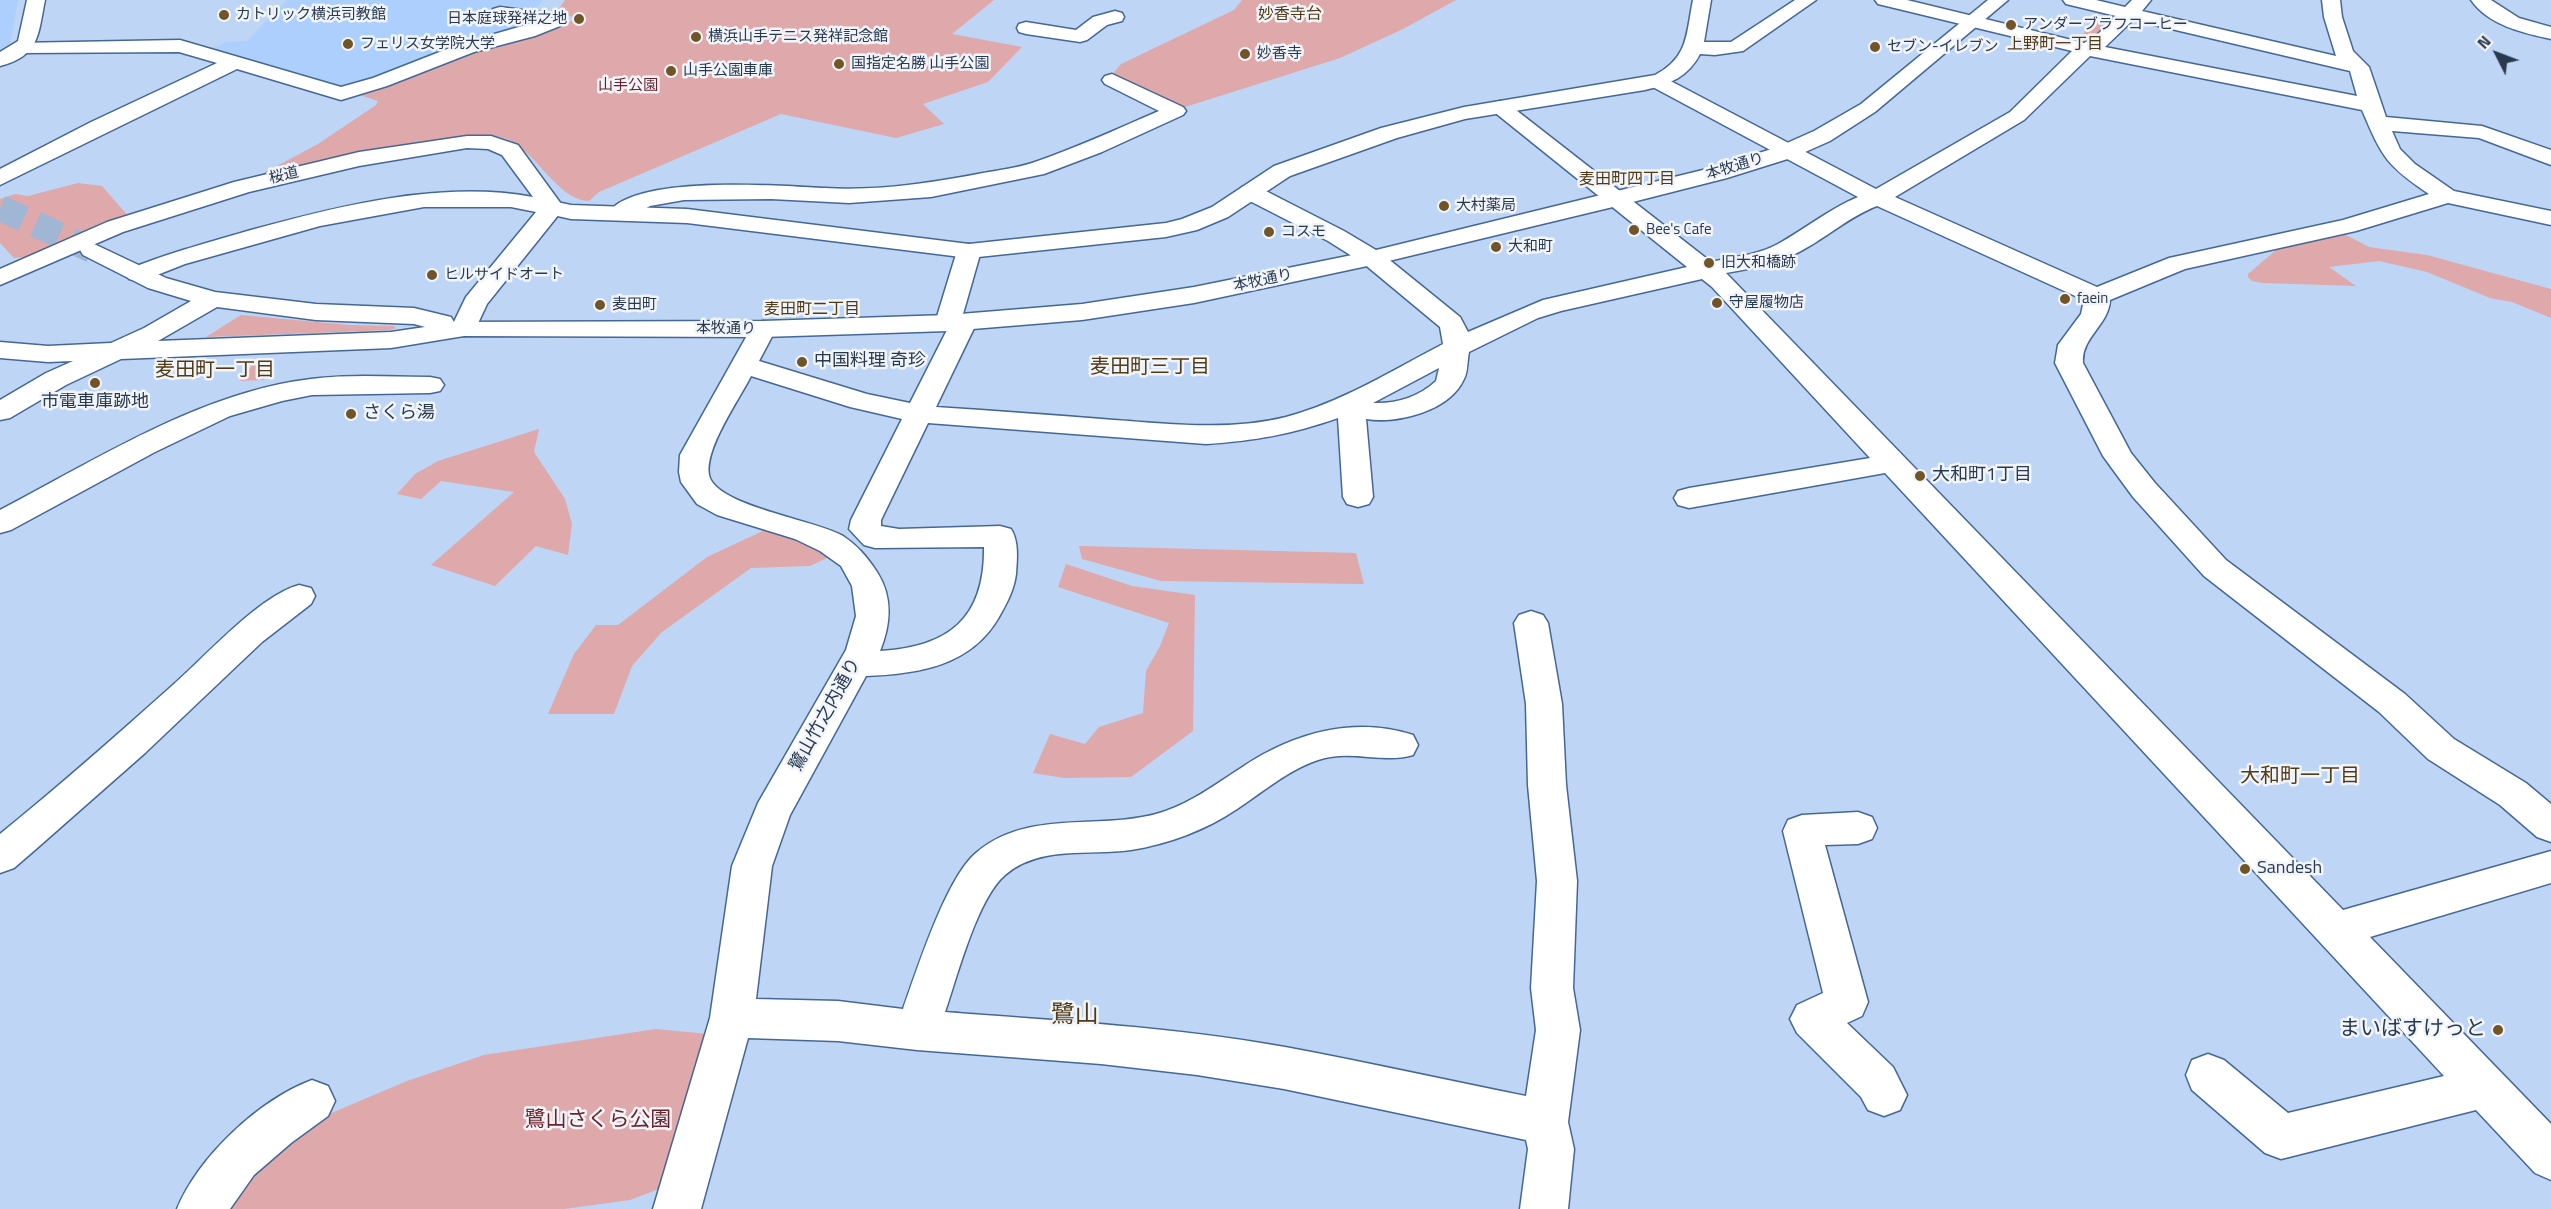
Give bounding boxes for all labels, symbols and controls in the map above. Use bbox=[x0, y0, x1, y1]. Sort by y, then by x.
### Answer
district label: 妙香寺台 bbox=[1258, 5, 1322, 25]
place label: カトリック横浜司教館 bbox=[236, 6, 386, 24]
marker: カトリック横浜司教館 bbox=[217, 8, 231, 22]
place label: 日本庭球発祥之地 bbox=[447, 10, 567, 28]
marker: 日本庭球発祥之地 bbox=[572, 12, 586, 26]
place label: アンダーブラフコーヒー bbox=[2023, 16, 2188, 34]
marker: アンダーブラフコーヒー bbox=[2004, 18, 2018, 32]
north arrow bbox=[2467, 24, 2527, 84]
place label: 横浜山手テニス発祥記念館 bbox=[708, 28, 888, 46]
marker: 横浜山手テニス発祥記念館 bbox=[689, 30, 703, 44]
text: N bbox=[2471, 30, 2496, 54]
place label: フェリス女学院大学 bbox=[360, 35, 495, 53]
district label: 上野町一丁目 bbox=[2007, 35, 2103, 55]
marker: フェリス女学院大学 bbox=[341, 37, 355, 51]
place label: セブン-イレブン bbox=[1887, 38, 1999, 56]
marker: セブン-イレブン bbox=[1868, 40, 1882, 54]
place label: 妙香寺 bbox=[1257, 45, 1302, 63]
marker: 妙香寺 bbox=[1238, 47, 1252, 61]
place label: 国指定名勝 山手公園 bbox=[851, 55, 989, 73]
marker: 国指定名勝 山手公園 bbox=[832, 57, 846, 71]
place label: 山手公園車庫 bbox=[683, 62, 773, 80]
marker: 山手公園車庫 bbox=[664, 64, 678, 78]
park label: 山手公園 bbox=[598, 77, 658, 95]
street label: 本牧通り bbox=[1704, 150, 1766, 184]
street label: 桜道 bbox=[267, 164, 301, 188]
district label: 麦田町四丁目 bbox=[1579, 170, 1675, 190]
place label: 大村薬局 bbox=[1456, 197, 1516, 215]
marker: 大村薬局 bbox=[1437, 199, 1451, 213]
place label: Bee's Cafe bbox=[1646, 221, 1712, 239]
place label: コスモ bbox=[1281, 223, 1326, 241]
marker: Bee's Cafe bbox=[1627, 223, 1641, 237]
marker: コスモ bbox=[1262, 225, 1276, 239]
place label: 大和町 bbox=[1508, 238, 1553, 256]
marker: 大和町 bbox=[1489, 240, 1503, 254]
place label: 旧大和橋跡 bbox=[1721, 254, 1796, 272]
marker: 旧大和橋跡 bbox=[1702, 256, 1716, 270]
place label: ヒルサイドオート bbox=[444, 266, 564, 284]
street label: 本牧通り bbox=[1232, 266, 1294, 296]
marker: ヒルサイドオート bbox=[425, 268, 439, 282]
place label: faein bbox=[2077, 290, 2108, 308]
marker: faein bbox=[2058, 292, 2072, 306]
place label: 守屋履物店 bbox=[1729, 294, 1804, 312]
place label: 麦田町 bbox=[612, 296, 657, 314]
marker: 守屋履物店 bbox=[1710, 296, 1724, 310]
marker: 麦田町 bbox=[593, 298, 607, 312]
district label: 麦田町二丁目 bbox=[764, 300, 860, 320]
street label: 本牧通り bbox=[696, 320, 756, 338]
place label: 中国料理 奇珍 bbox=[814, 351, 926, 373]
marker: 中国料理 奇珍 bbox=[795, 355, 809, 369]
district label: 麦田町三丁目 bbox=[1090, 356, 1210, 380]
district label: 麦田町一丁目 bbox=[155, 359, 275, 383]
marker: 市電車庫跡地 bbox=[88, 376, 102, 390]
place label: 市電車庫跡地 bbox=[41, 392, 149, 414]
place label: さくら湯 bbox=[363, 403, 435, 425]
marker: さくら湯 bbox=[344, 407, 358, 421]
place label: 大和町1丁目 bbox=[1932, 465, 2032, 487]
marker: 大和町1丁目 bbox=[1913, 469, 1927, 483]
street label: 鷺山竹之内通り bbox=[786, 655, 866, 775]
district label: 大和町一丁目 bbox=[2240, 765, 2360, 789]
place label: Sandesh bbox=[2257, 858, 2322, 880]
marker: Sandesh bbox=[2238, 862, 2252, 876]
district label: 鷺山 bbox=[1051, 1002, 1099, 1030]
place label: まいばすけっと bbox=[2339, 1017, 2486, 1043]
marker: まいばすけっと bbox=[2491, 1023, 2505, 1037]
park label: 鷺山さくら公園 bbox=[525, 1108, 671, 1134]

